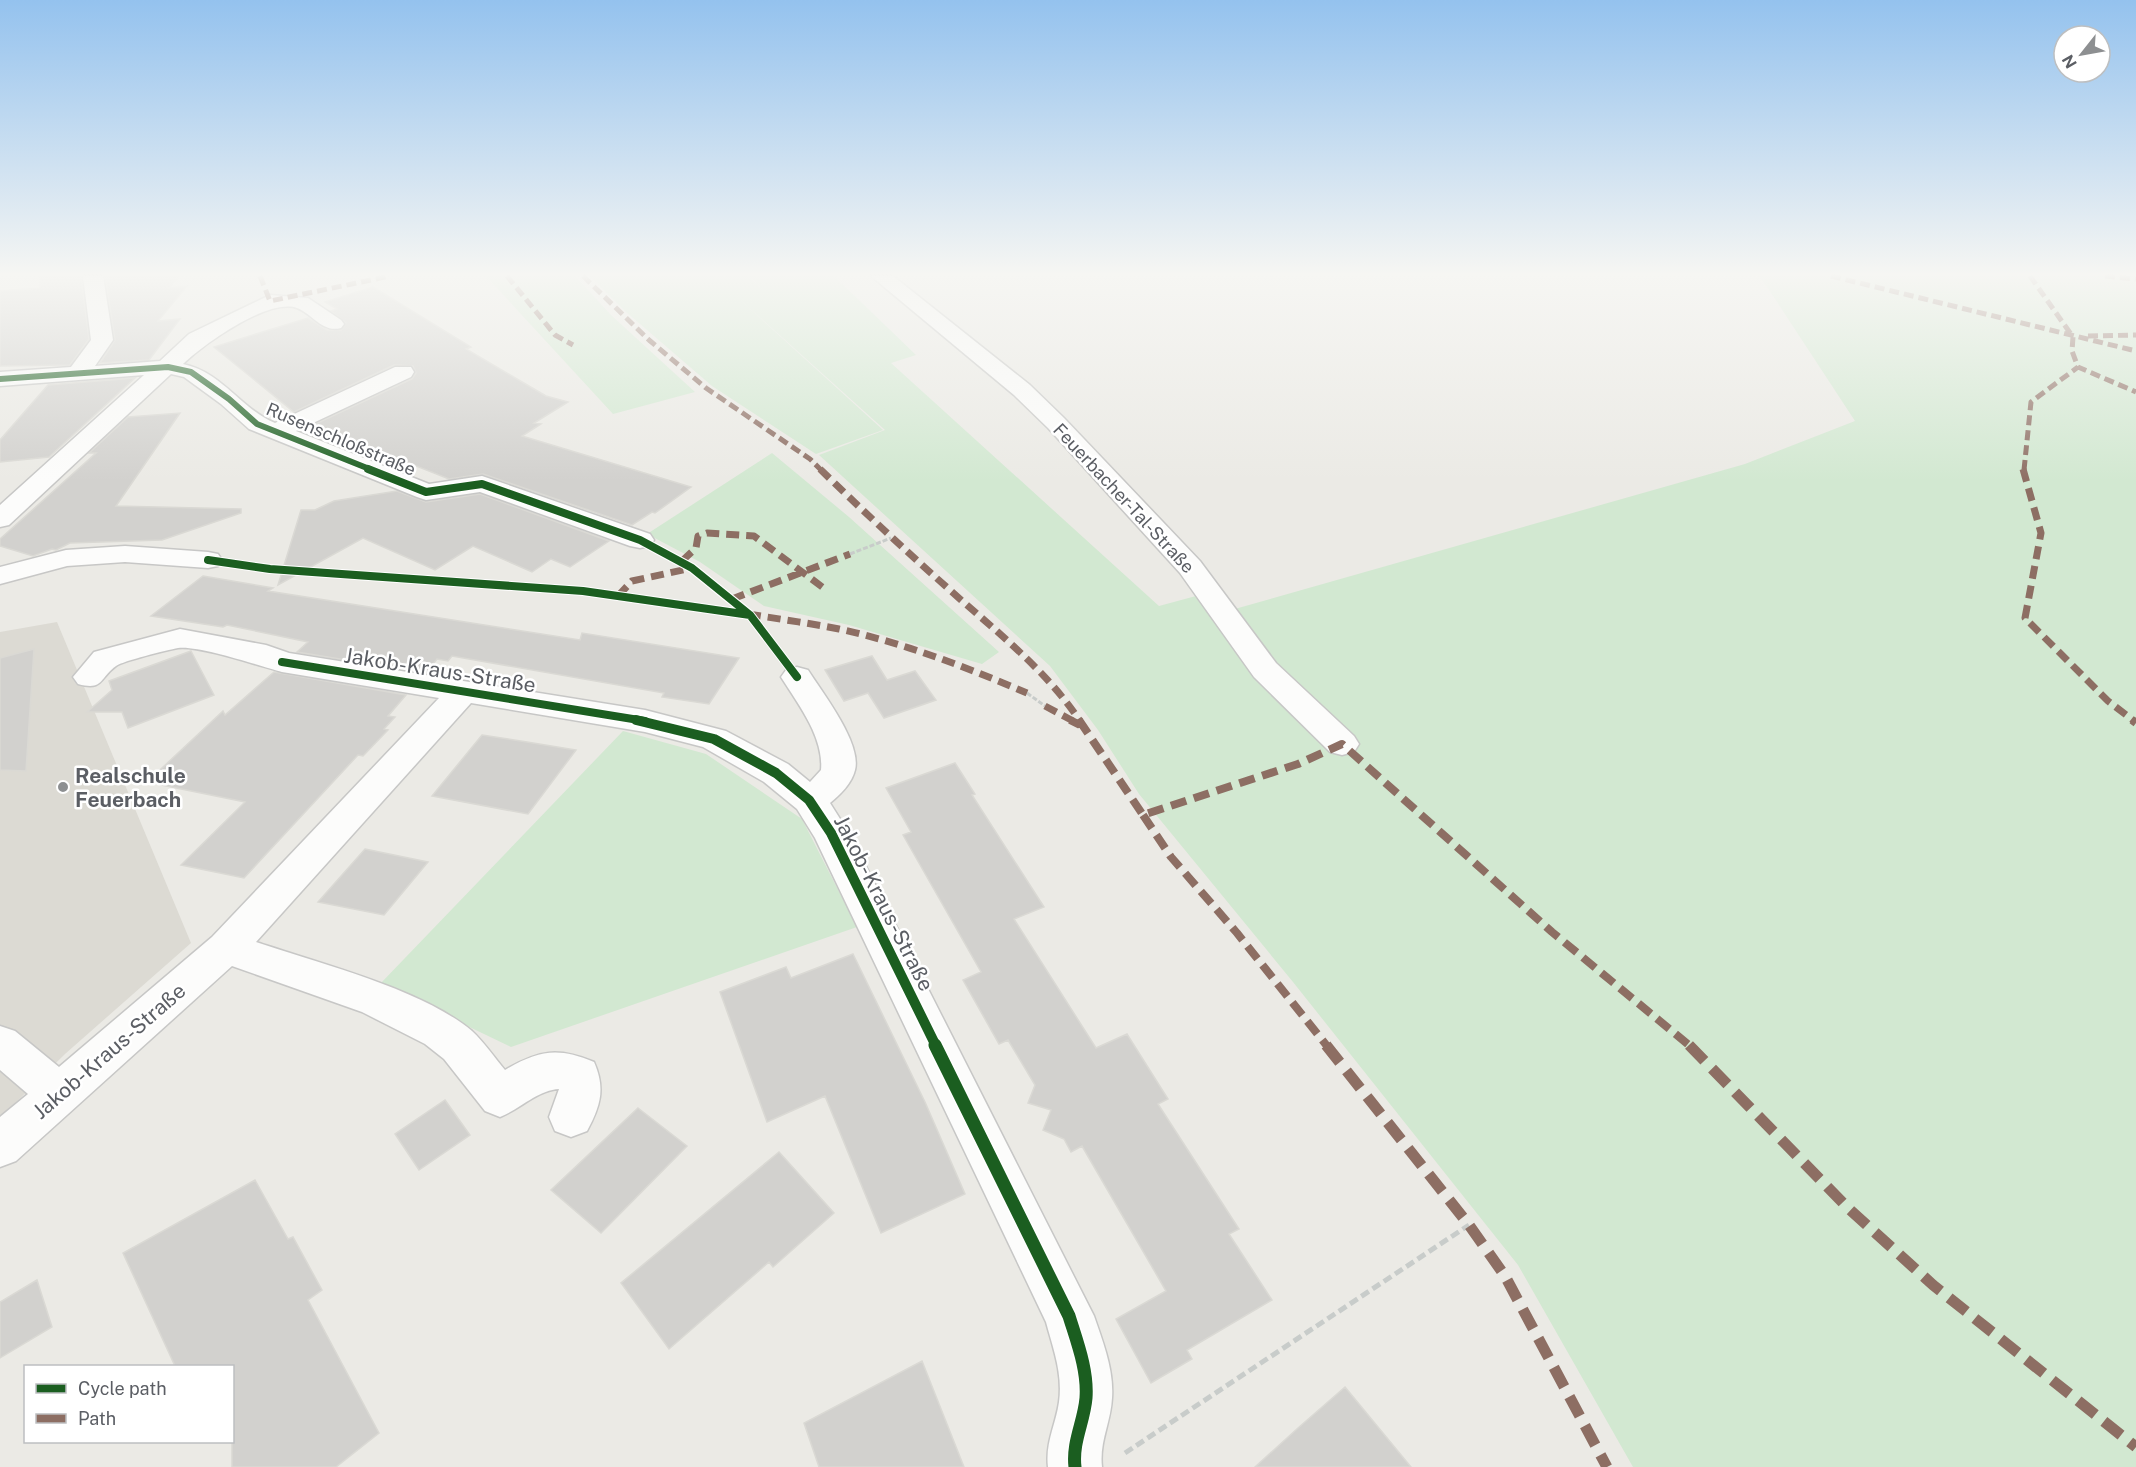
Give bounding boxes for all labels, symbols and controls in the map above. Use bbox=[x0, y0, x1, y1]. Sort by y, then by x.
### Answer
north arrow bbox=[2052, 24, 2112, 84]
text: N bbox=[2058, 51, 2081, 72]
street label: Rusenschloßstraße bbox=[263, 398, 419, 480]
street label: Feuerbacher-Tal-Straße bbox=[1049, 419, 1199, 577]
street label: Jakob-Kraus-Straße bbox=[342, 642, 538, 698]
place label: Realschule Feuerbach bbox=[75, 763, 186, 812]
marker: Realschule Feuerbach bbox=[56, 780, 70, 794]
street label: Jakob-Kraus-Straße bbox=[829, 811, 939, 995]
street label: Jakob-Kraus-Straße bbox=[28, 978, 190, 1124]
legend bbox=[24, 1365, 234, 1443]
text: Cycle path bbox=[78, 1378, 167, 1399]
text: Path bbox=[78, 1408, 116, 1429]

